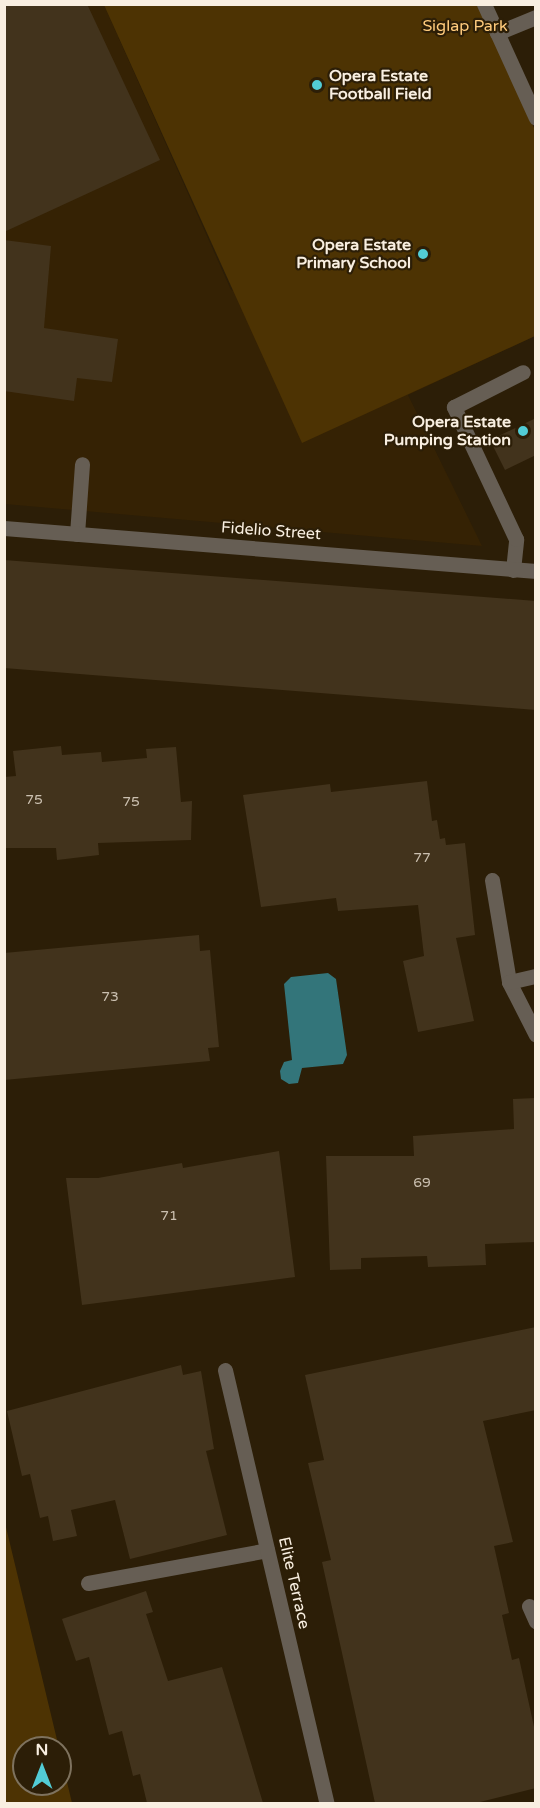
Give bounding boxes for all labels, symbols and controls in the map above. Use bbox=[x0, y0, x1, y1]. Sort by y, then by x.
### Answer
park label: Siglap Park bbox=[422, 16, 508, 36]
place label: Opera Estate Football Field bbox=[329, 66, 431, 104]
marker: Opera Estate Football Field bbox=[310, 78, 324, 92]
place label: Opera Estate Primary School bbox=[296, 235, 411, 273]
marker: Opera Estate Primary School bbox=[416, 247, 430, 261]
place label: Opera Estate Pumping Station bbox=[384, 412, 511, 450]
marker: Opera Estate Pumping Station bbox=[516, 424, 530, 438]
street label: Fidelio Street bbox=[220, 518, 322, 544]
house number: 75 bbox=[25, 792, 43, 808]
house number: 75 bbox=[122, 794, 140, 810]
house number: 77 bbox=[413, 850, 431, 866]
house number: 73 bbox=[101, 989, 119, 1005]
house number: 69 bbox=[413, 1175, 431, 1191]
house number: 71 bbox=[160, 1208, 178, 1224]
street label: Elite Terrace bbox=[274, 1535, 314, 1631]
north arrow bbox=[12, 1736, 72, 1796]
text: N bbox=[36, 1740, 48, 1760]

